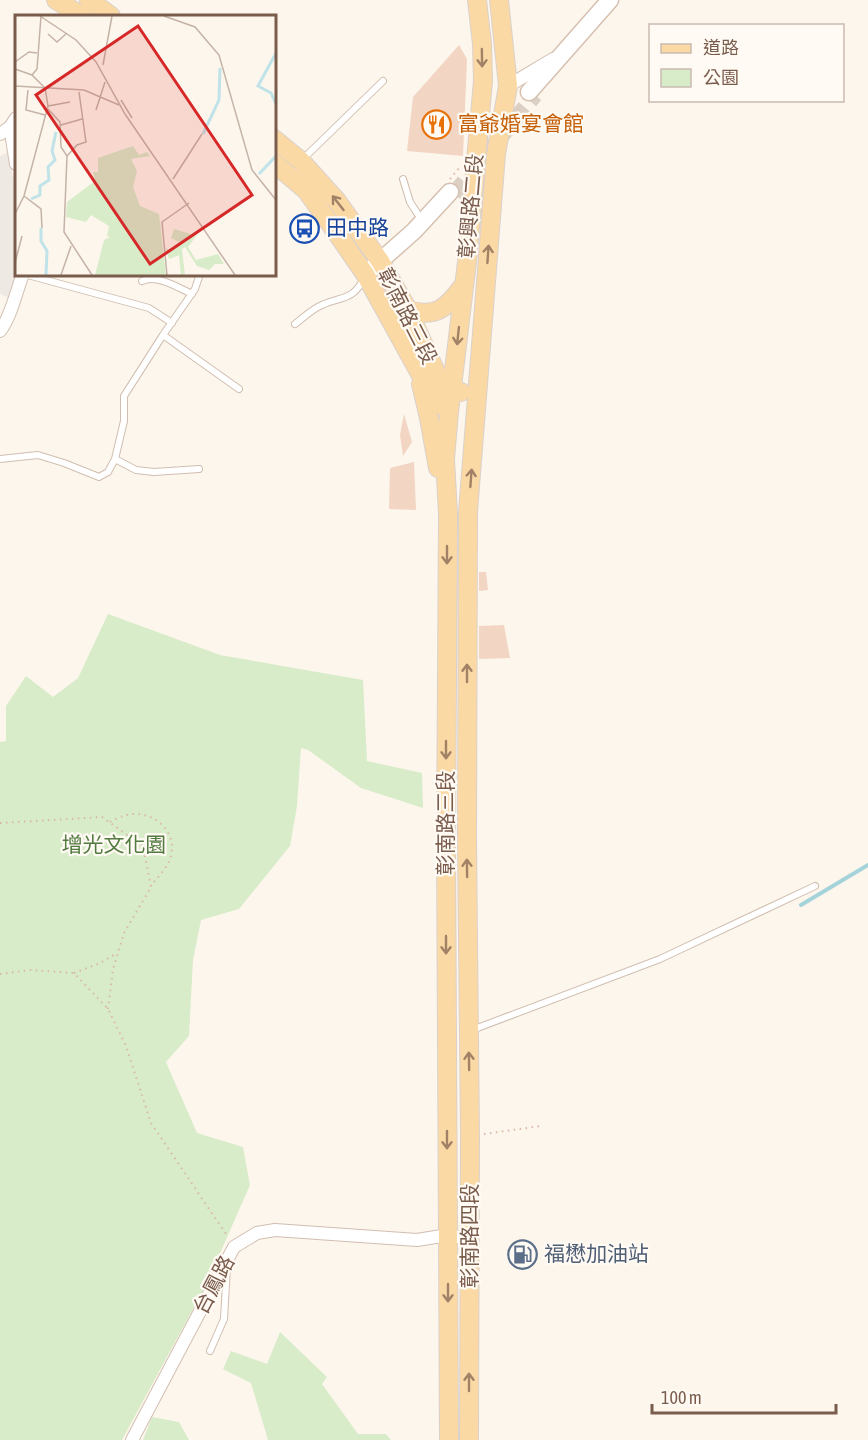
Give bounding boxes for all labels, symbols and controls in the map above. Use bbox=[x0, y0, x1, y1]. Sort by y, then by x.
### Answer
inset map bbox=[15, 15, 276, 276]
legend bbox=[649, 24, 844, 102]
text: 道路 bbox=[703, 37, 739, 58]
one-way arrow bbox=[476, 48, 488, 68]
text: 公園 bbox=[703, 67, 739, 88]
restaurant icon: 富爺婚宴會館 bbox=[421, 108, 453, 140]
place label: 富爺婚宴會館 bbox=[458, 111, 584, 135]
street label: 彰興路二段 bbox=[453, 153, 487, 259]
one-way arrow bbox=[332, 195, 344, 211]
bus stop icon: 田中路 bbox=[289, 212, 321, 244]
place label: 田中路 bbox=[326, 215, 389, 239]
one-way arrow bbox=[483, 245, 494, 265]
street label: 彰南路三段 bbox=[373, 263, 442, 368]
one-way arrow bbox=[452, 326, 463, 345]
one-way arrow bbox=[466, 468, 477, 488]
one-way arrow bbox=[441, 544, 453, 564]
one-way arrow bbox=[462, 663, 473, 683]
one-way arrow bbox=[440, 739, 452, 759]
street label: 彰南路三段 bbox=[433, 771, 457, 876]
park label: 增光文化園 bbox=[62, 832, 167, 856]
one-way arrow bbox=[461, 858, 473, 878]
one-way arrow bbox=[440, 934, 452, 954]
one-way arrow bbox=[463, 1051, 475, 1071]
one-way arrow bbox=[441, 1129, 453, 1149]
street label: 彰南路四段 bbox=[457, 1184, 481, 1289]
fuel station icon: 福懋加油站 bbox=[507, 1238, 539, 1270]
place label: 福懋加油站 bbox=[544, 1241, 649, 1265]
street label: 台鳳路 bbox=[188, 1251, 239, 1318]
one-way arrow bbox=[442, 1283, 454, 1303]
one-way arrow bbox=[463, 1372, 475, 1392]
scale bar bbox=[652, 1377, 836, 1415]
text: 100 m bbox=[661, 1387, 702, 1408]

